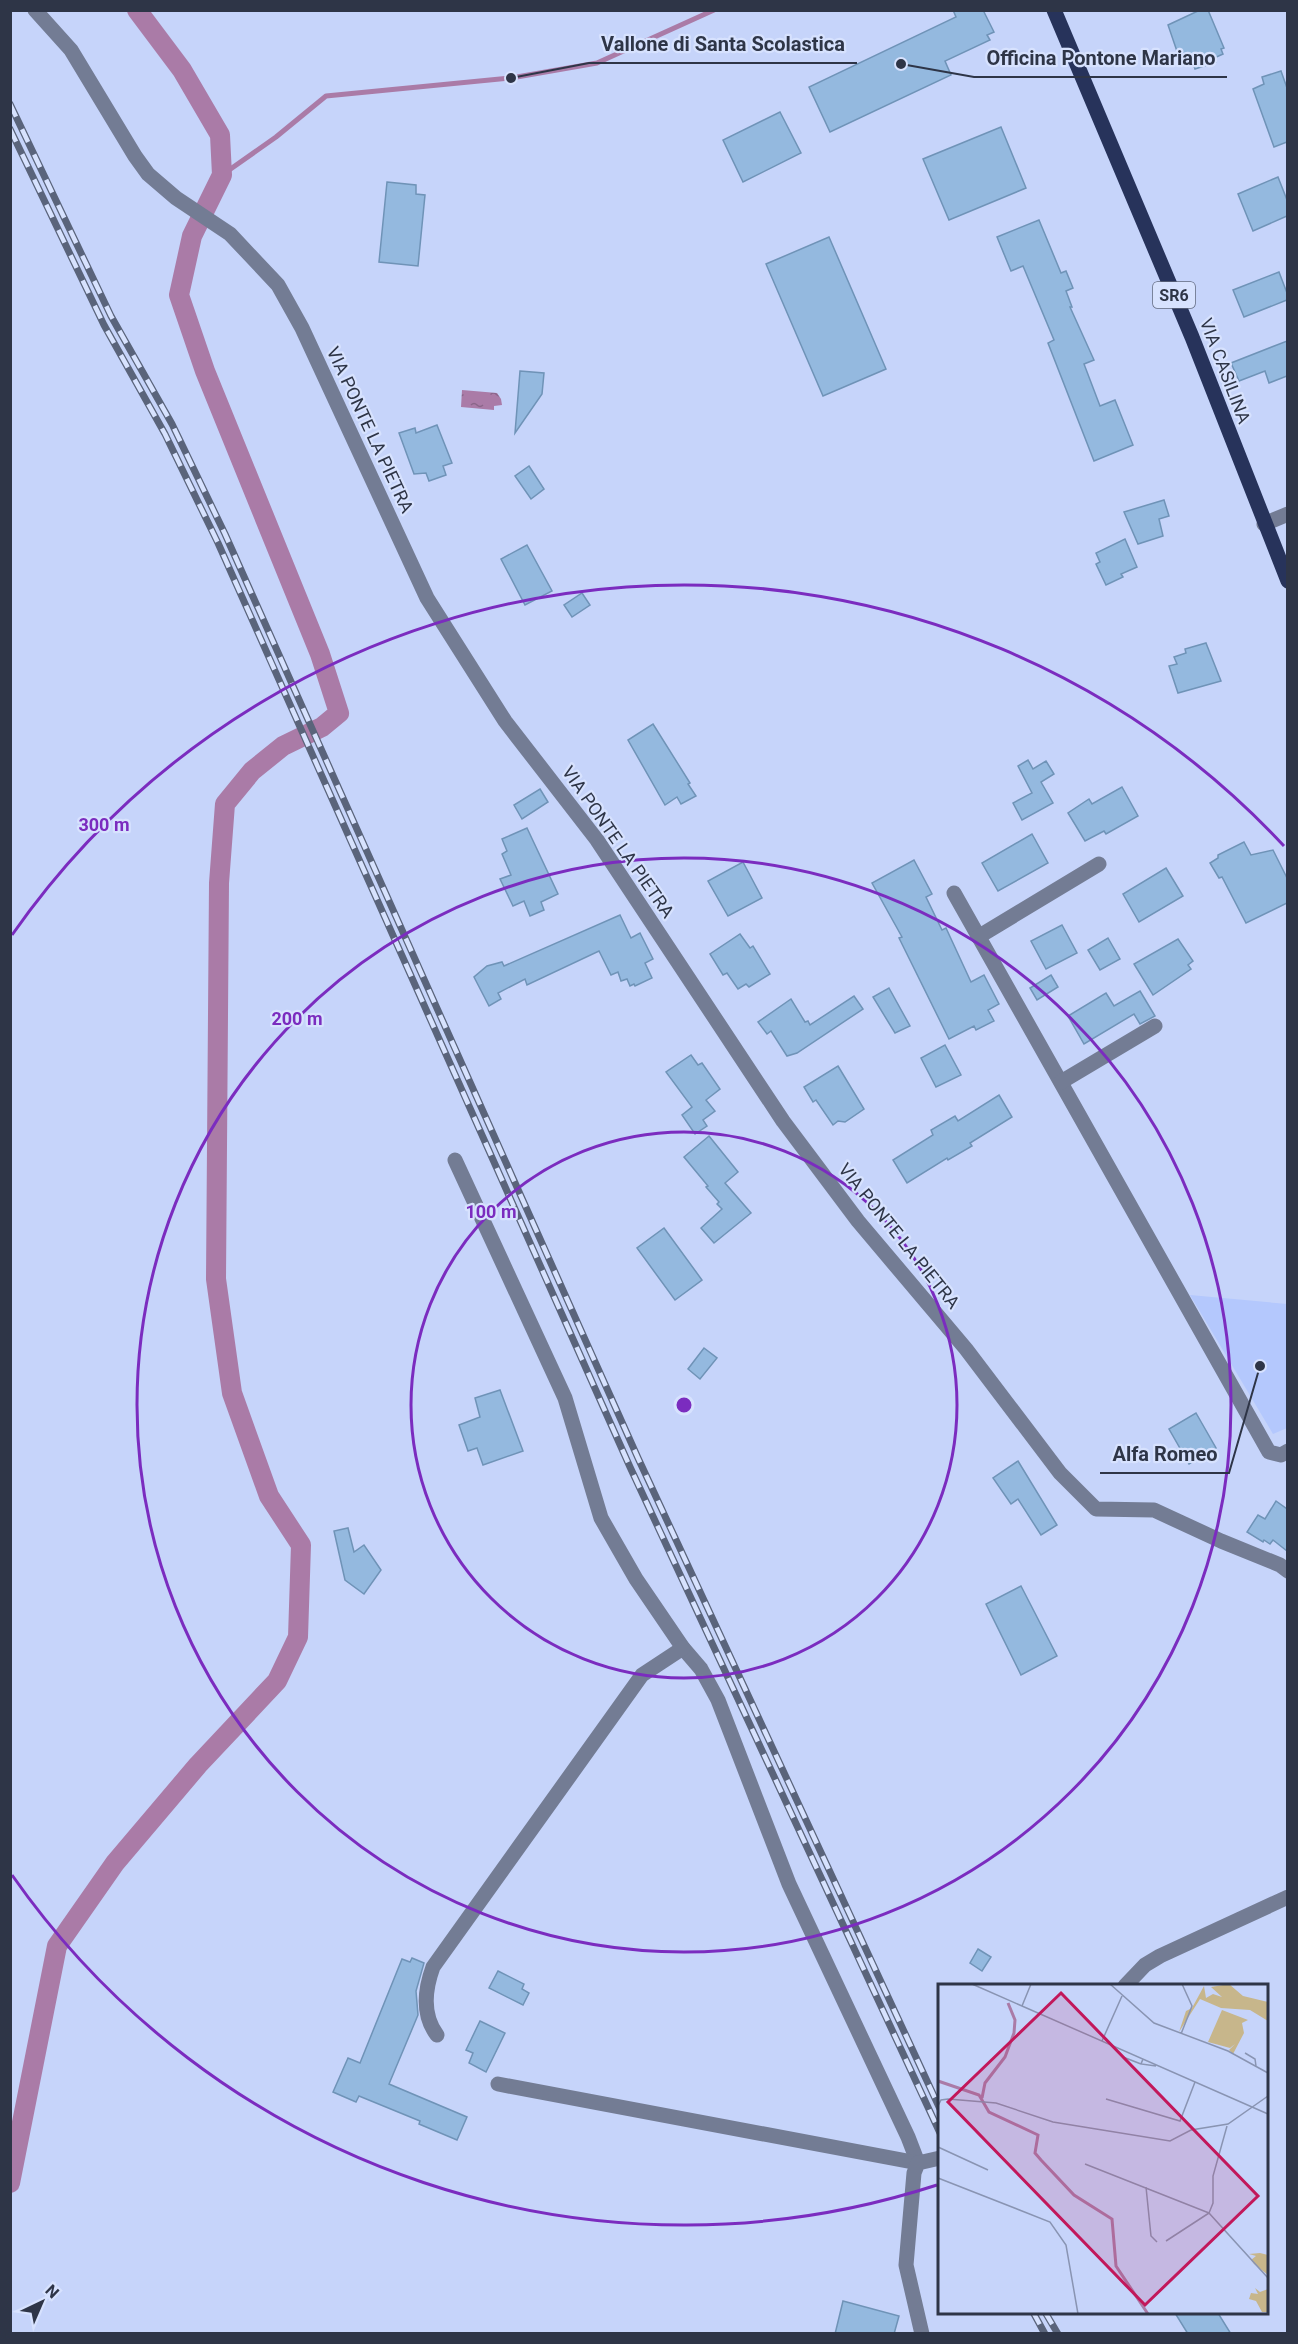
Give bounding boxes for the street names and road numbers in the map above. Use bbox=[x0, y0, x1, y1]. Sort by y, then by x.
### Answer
road number: SR6 bbox=[1153, 282, 1195, 308]
street label: VIA CASILINA bbox=[1196, 315, 1255, 427]
street label: VIA PONTE LA PIETRA bbox=[323, 343, 418, 516]
street label: VIA PONTE LA PIETRA bbox=[558, 762, 679, 922]
street label: VIA PONTE LA PIETRA bbox=[834, 1159, 965, 1313]

